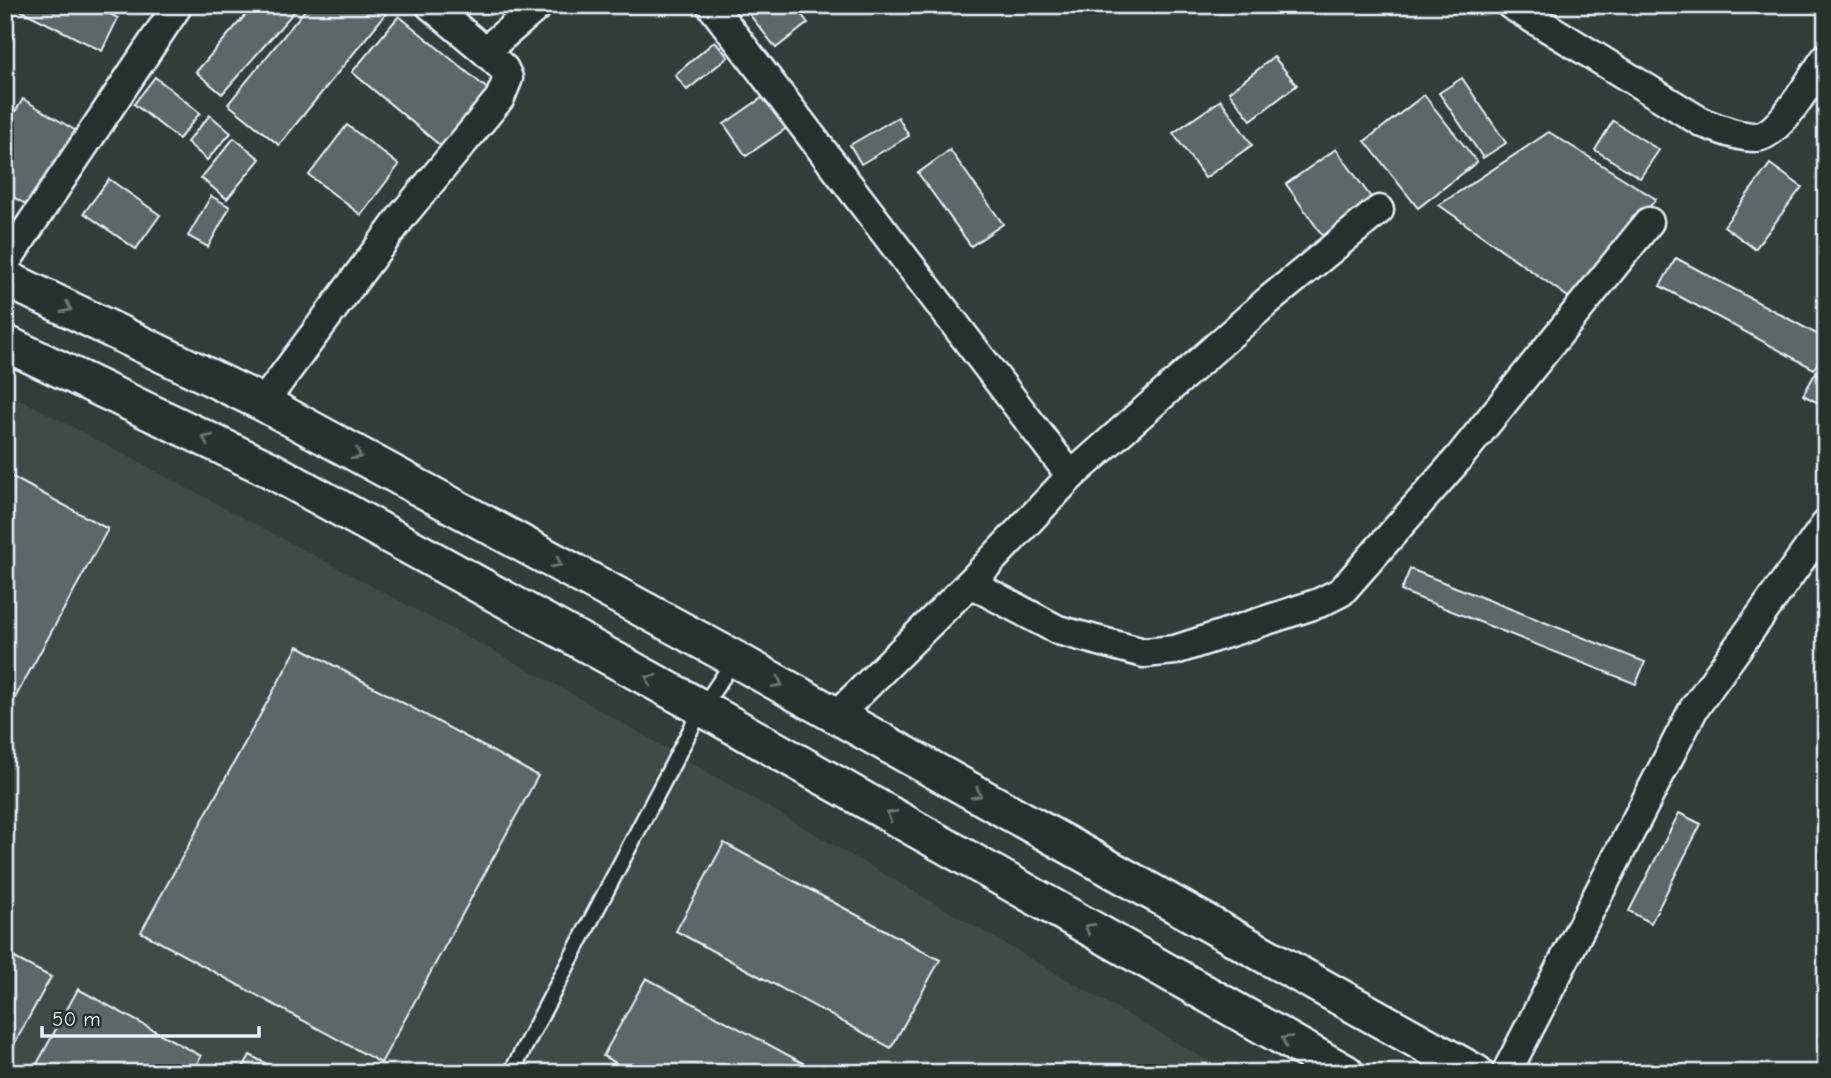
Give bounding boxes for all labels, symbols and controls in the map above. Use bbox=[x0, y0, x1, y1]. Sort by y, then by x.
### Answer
one-way arrow bbox=[60, 300, 72, 314]
one-way arrow bbox=[202, 434, 214, 448]
one-way arrow bbox=[349, 447, 362, 460]
one-way arrow bbox=[549, 555, 562, 568]
one-way arrow bbox=[645, 674, 658, 687]
one-way arrow bbox=[771, 675, 783, 688]
one-way arrow bbox=[969, 786, 982, 799]
one-way arrow bbox=[886, 810, 898, 823]
one-way arrow bbox=[1083, 923, 1096, 936]
scale bar bbox=[42, 994, 259, 1038]
text: 50 m bbox=[52, 1007, 101, 1031]
one-way arrow bbox=[1281, 1035, 1294, 1048]

